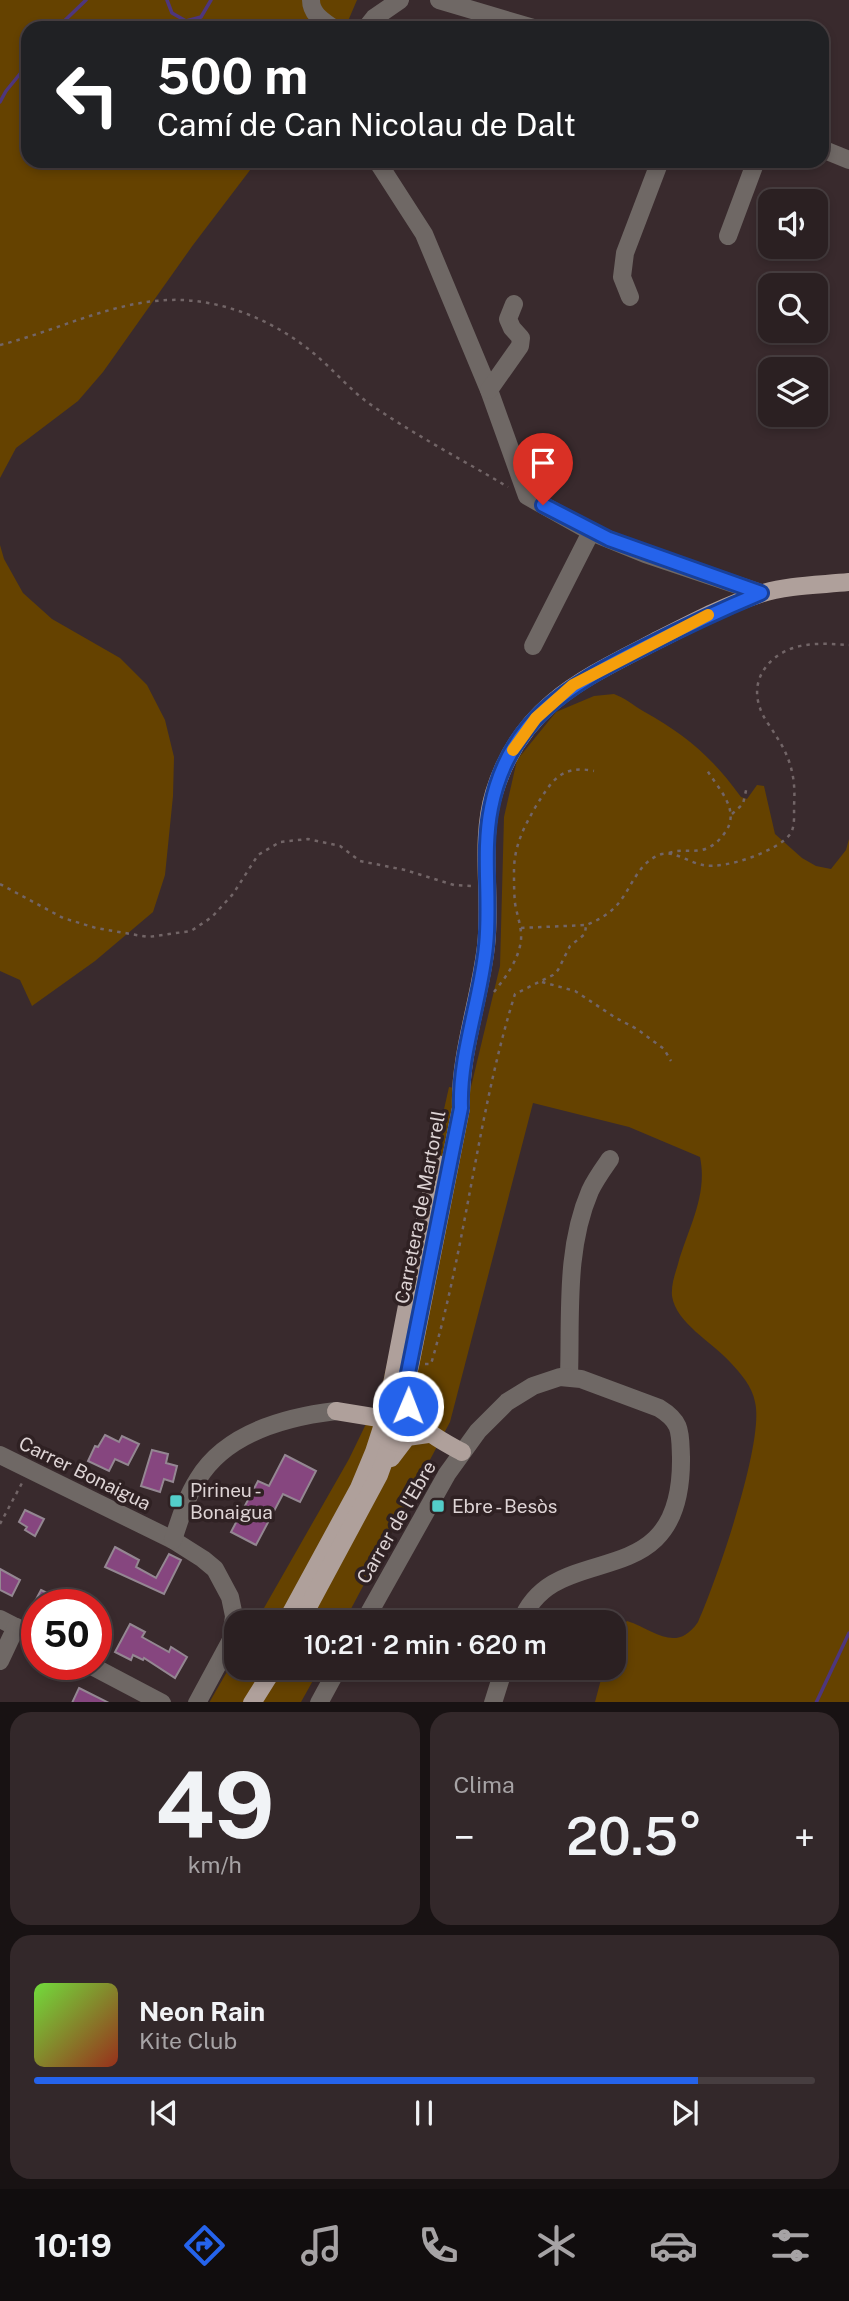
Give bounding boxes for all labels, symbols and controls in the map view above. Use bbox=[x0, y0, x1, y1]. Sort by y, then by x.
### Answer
text: 500 m bbox=[157, 47, 308, 105]
icon: left bbox=[42, 49, 133, 140]
text: Camí de Can Nicolau de Dalt bbox=[157, 106, 576, 143]
map controls bbox=[758, 189, 828, 427]
button: sound bbox=[758, 189, 828, 259]
button: search bbox=[758, 273, 828, 343]
button: layers bbox=[758, 357, 828, 427]
pin bbox=[513, 433, 573, 505]
icon: arrive bbox=[524, 444, 562, 482]
street label: Carretera de Martorell bbox=[390, 1108, 450, 1306]
position arrow bbox=[371, 1369, 445, 1443]
street label: Carrer Bonaigua bbox=[16, 1432, 154, 1514]
street label: Carrer de l'Ebre bbox=[352, 1457, 440, 1587]
place label: Pirineu - Bonaigua bbox=[190, 1479, 273, 1523]
marker: Pirineu - Bonaigua bbox=[168, 1493, 184, 1509]
place label: Ebre - Besòs bbox=[452, 1495, 557, 1517]
marker: Ebre - Besòs bbox=[430, 1498, 446, 1514]
speed limit sign: 50 bbox=[21, 1589, 112, 1680]
text: 10:21 · 2 min · 620 m bbox=[303, 1629, 547, 1660]
text: 49 bbox=[155, 1752, 275, 1858]
text: Clima bbox=[454, 1771, 515, 1798]
text: 20.5° bbox=[566, 1806, 702, 1867]
text: − bbox=[454, 1815, 475, 1860]
text: + bbox=[794, 1815, 815, 1860]
text: km/h bbox=[188, 1851, 242, 1878]
text: Neon Rain bbox=[139, 1996, 265, 2027]
text: Kite Club bbox=[139, 2027, 237, 2054]
icon: previous bbox=[145, 2094, 183, 2132]
icon: pause bbox=[405, 2094, 443, 2132]
icon: next bbox=[666, 2094, 704, 2132]
icon: directions bbox=[180, 2221, 229, 2270]
icon: music bbox=[297, 2221, 346, 2270]
icon: phone bbox=[414, 2221, 463, 2270]
icon: climate bbox=[532, 2221, 581, 2270]
icon: car bbox=[649, 2221, 698, 2270]
icon: filters bbox=[766, 2221, 815, 2270]
text: 10:19 bbox=[34, 2227, 112, 2264]

